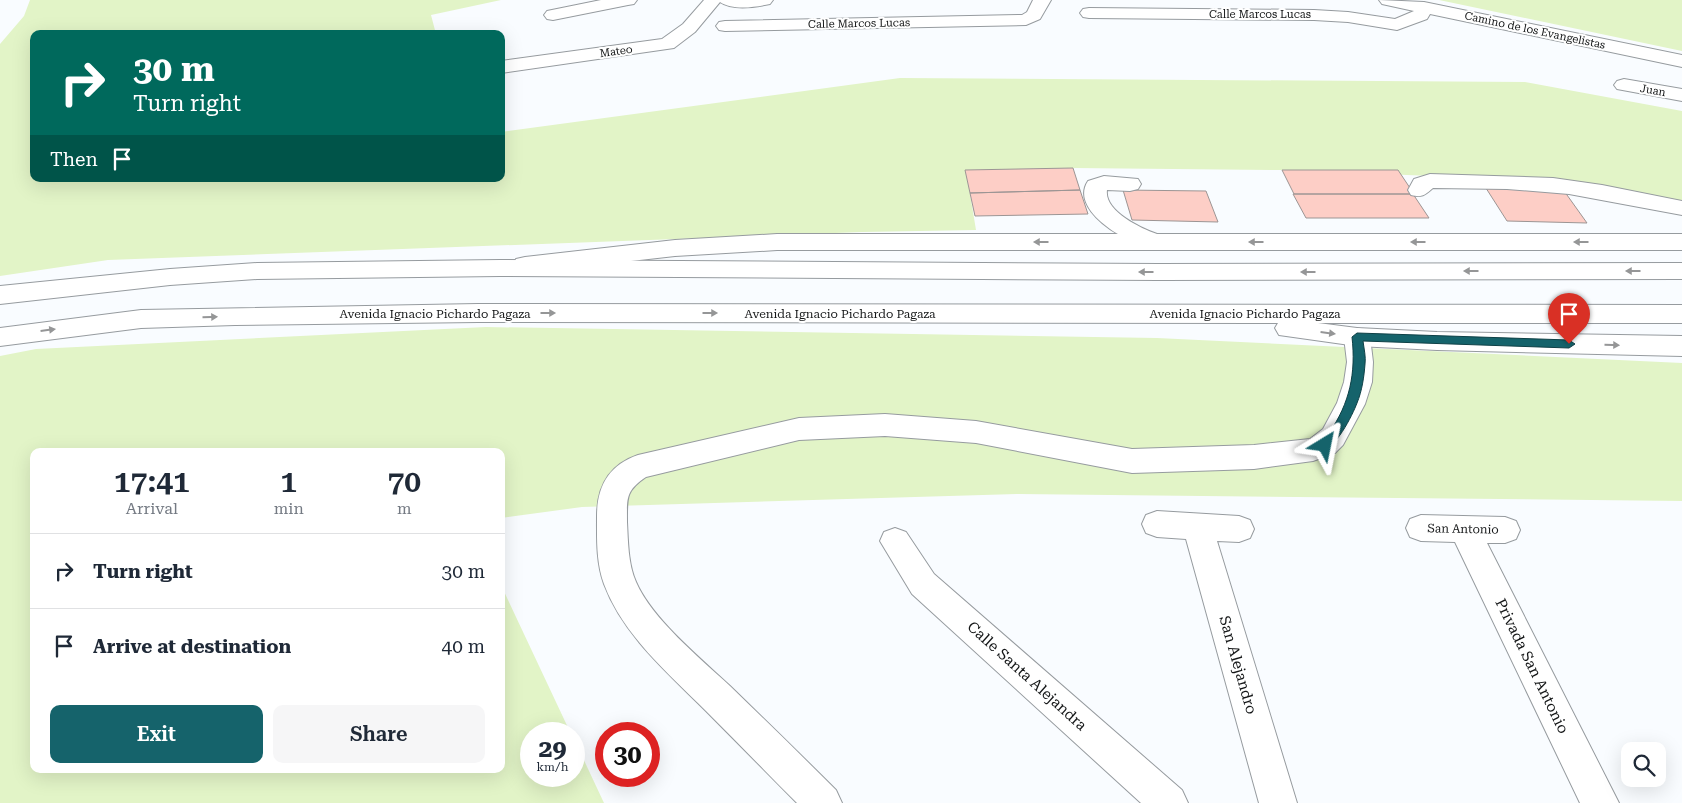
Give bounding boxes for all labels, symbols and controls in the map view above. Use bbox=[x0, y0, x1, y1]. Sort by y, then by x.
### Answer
street label: Calle Marcos Lucas bbox=[1209, 8, 1311, 21]
street label: Camino de los Evangelistas bbox=[1463, 9, 1606, 52]
street label: Calle Marcos Lucas bbox=[808, 16, 910, 31]
street label: Mateo bbox=[599, 43, 634, 60]
text: 30 m bbox=[133, 49, 215, 90]
icon: right bbox=[50, 50, 115, 115]
street label: Juan bbox=[1639, 82, 1667, 99]
text: Turn right bbox=[133, 91, 241, 116]
icon: arrive bbox=[108, 145, 136, 173]
text: Then bbox=[50, 148, 98, 171]
one-way arrow bbox=[1033, 238, 1049, 246]
one-way arrow bbox=[1248, 238, 1264, 246]
one-way arrow bbox=[1410, 238, 1426, 246]
one-way arrow bbox=[1573, 238, 1589, 246]
one-way arrow bbox=[1463, 267, 1479, 275]
one-way arrow bbox=[1625, 267, 1641, 275]
one-way arrow bbox=[1138, 268, 1154, 276]
one-way arrow bbox=[1300, 268, 1316, 276]
pin bbox=[1548, 293, 1590, 344]
icon: arrive bbox=[1555, 300, 1583, 328]
street label: Avenida Ignacio Pichardo Pagaza bbox=[339, 307, 531, 321]
street label: Avenida Ignacio Pichardo Pagaza bbox=[744, 307, 936, 321]
street label: Avenida Ignacio Pichardo Pagaza bbox=[1149, 307, 1341, 321]
one-way arrow bbox=[540, 309, 556, 317]
one-way arrow bbox=[702, 309, 718, 317]
one-way arrow bbox=[202, 312, 218, 320]
one-way arrow bbox=[41, 326, 57, 334]
one-way arrow bbox=[1320, 329, 1336, 337]
one-way arrow bbox=[1604, 341, 1620, 349]
position arrow bbox=[1298, 418, 1350, 470]
text: 17:41 bbox=[114, 464, 190, 499]
text: 1 bbox=[280, 464, 297, 499]
text: 70 bbox=[388, 464, 421, 499]
text: Arrival bbox=[126, 499, 178, 518]
text: min bbox=[274, 499, 304, 518]
text: m bbox=[397, 499, 412, 518]
street label: San Antonio bbox=[1427, 521, 1499, 537]
icon: right bbox=[50, 557, 78, 585]
text: Turn right bbox=[93, 560, 193, 583]
text: 30 m bbox=[442, 560, 485, 583]
street label: Privada San Antonio bbox=[1491, 596, 1573, 736]
street label: San Alejandro bbox=[1215, 614, 1261, 716]
street label: Calle Santa Alejandra bbox=[964, 618, 1090, 734]
icon: arrive bbox=[50, 632, 78, 660]
text: Arrive at destination bbox=[93, 635, 291, 658]
text: 40 m bbox=[442, 635, 485, 658]
button: Exit bbox=[50, 705, 263, 763]
button: Share bbox=[273, 705, 485, 763]
speed limit sign: 30 bbox=[595, 722, 660, 787]
text: 29 bbox=[538, 734, 567, 763]
map controls bbox=[1621, 742, 1666, 787]
button: search bbox=[1621, 742, 1666, 787]
text: km/h bbox=[536, 760, 569, 774]

